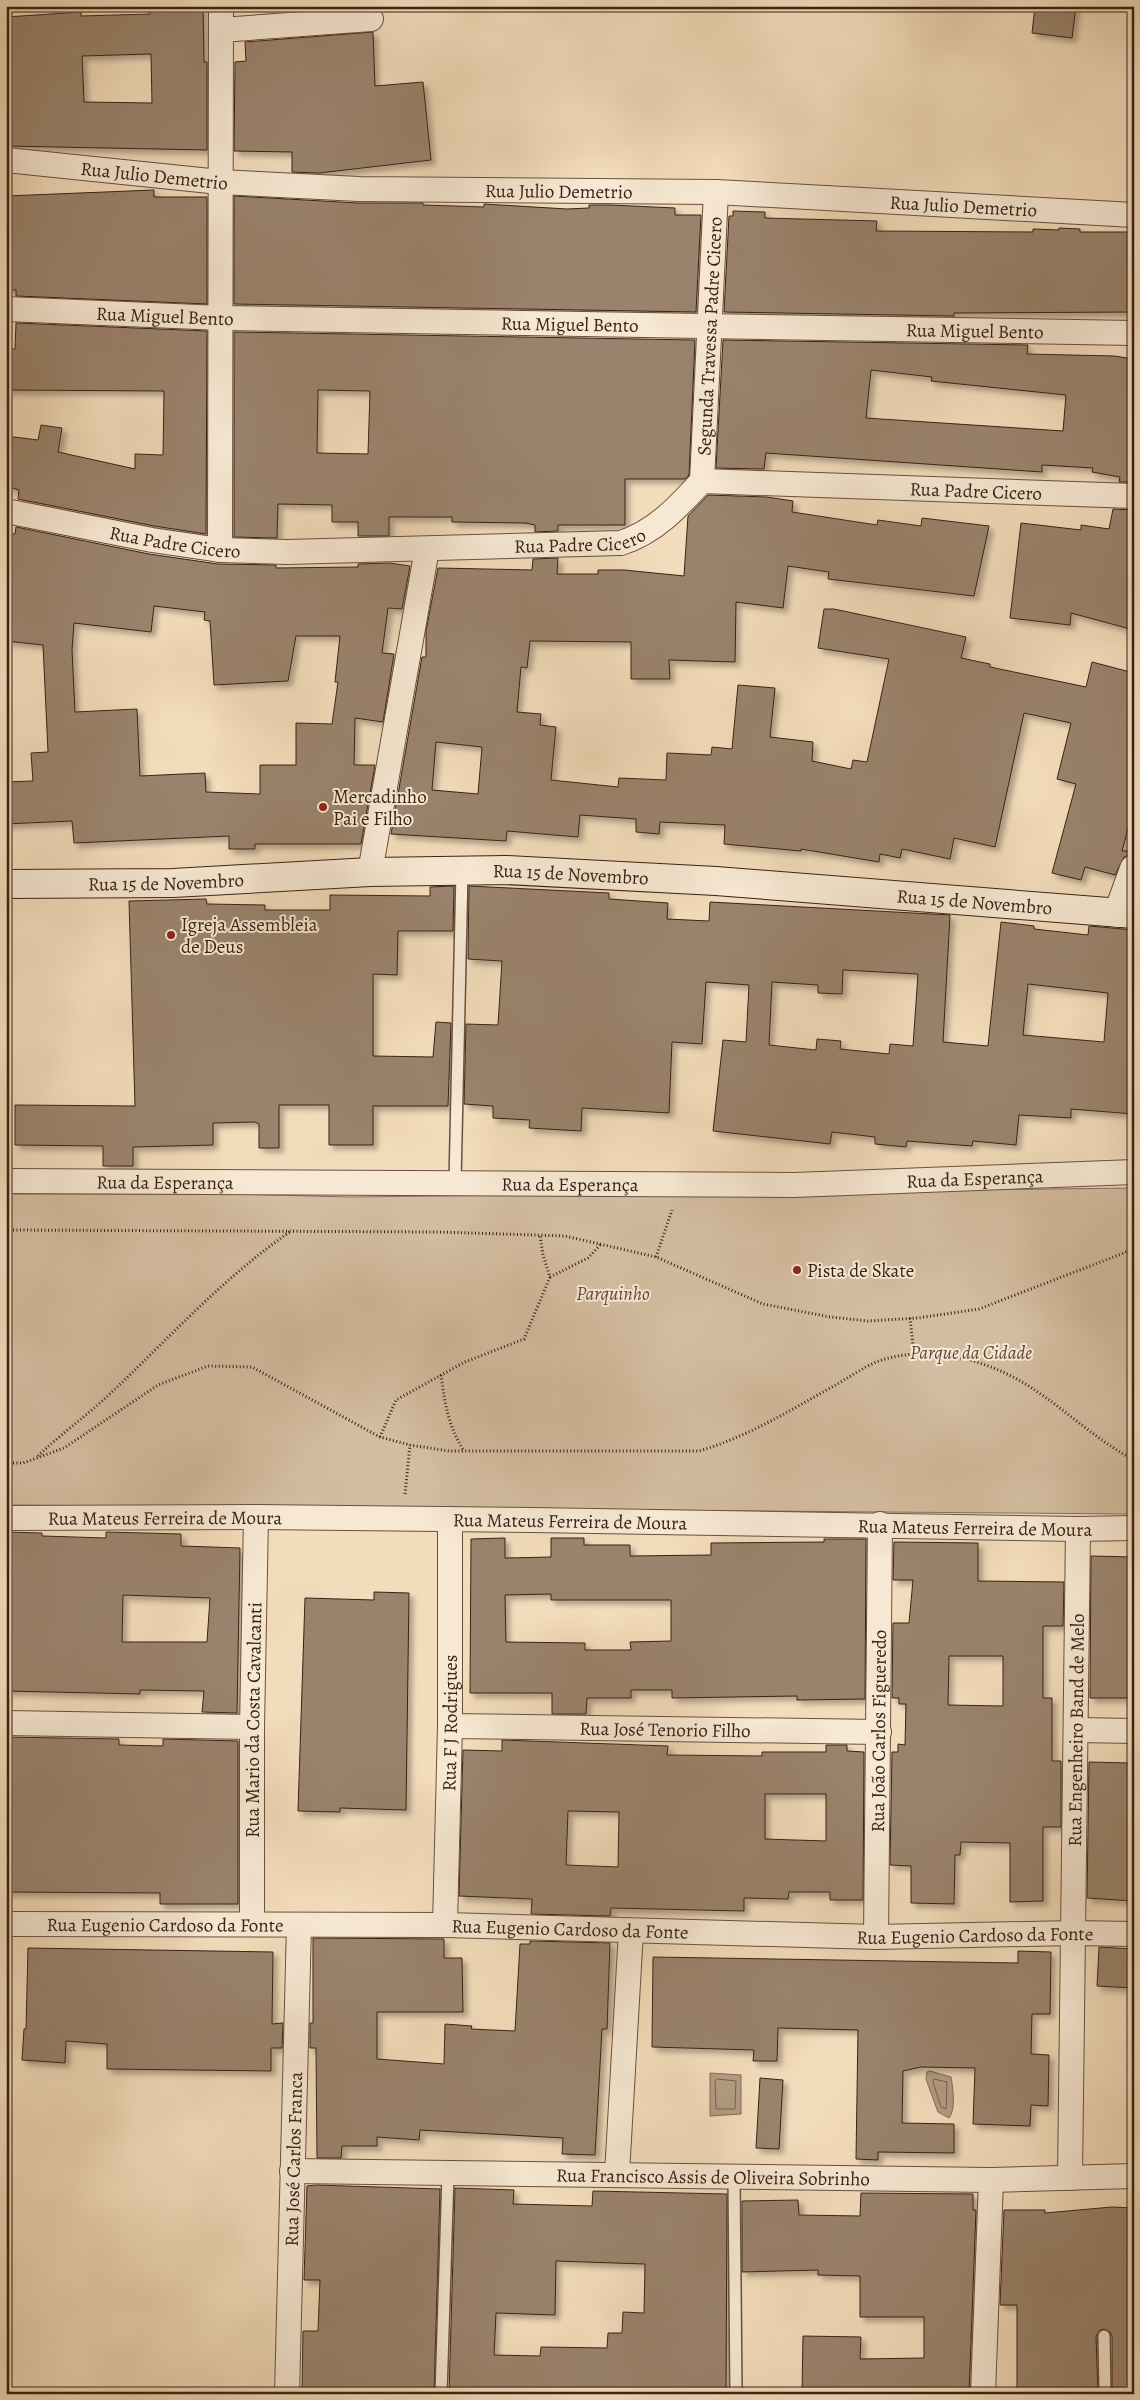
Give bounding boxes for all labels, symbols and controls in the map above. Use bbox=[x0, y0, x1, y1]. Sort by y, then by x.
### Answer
street label: Rua Julio Demetrio bbox=[79, 156, 228, 196]
street label: Rua Julio Demetrio bbox=[485, 178, 633, 205]
street label: Rua Julio Demetrio bbox=[889, 190, 1038, 224]
street label: Segunda Travessa Padre Cicero bbox=[691, 216, 729, 456]
street label: Rua Miguel Bento bbox=[95, 301, 234, 332]
street label: Rua Miguel Bento bbox=[501, 311, 639, 339]
street label: Rua Miguel Bento bbox=[906, 317, 1044, 346]
street label: Rua Padre Cicero bbox=[909, 476, 1042, 507]
street label: Rua Padre Cicero bbox=[107, 520, 241, 565]
street label: Rua Padre Cicero bbox=[514, 522, 651, 560]
place label: Mercadinho Pai e Filho bbox=[333, 784, 427, 832]
marker: Mercadinho Pai e Filho bbox=[317, 801, 329, 813]
street label: Rua 15 de Novembro bbox=[492, 858, 649, 891]
street label: Rua 15 de Novembro bbox=[88, 867, 245, 898]
street label: Rua 15 de Novembro bbox=[896, 883, 1053, 922]
place label: Igreja Assembleia de Deus bbox=[181, 912, 318, 960]
marker: Igreja Assembleia de Deus bbox=[165, 929, 177, 941]
street label: Rua da Esperança bbox=[906, 1163, 1044, 1195]
street label: Rua da Esperança bbox=[96, 1169, 234, 1196]
street label: Rua da Esperança bbox=[501, 1172, 639, 1198]
place label: Pista de Skate bbox=[807, 1258, 914, 1284]
marker: Pista de Skate bbox=[791, 1264, 803, 1276]
park label: Parquinho bbox=[576, 1281, 650, 1307]
park label: Parque da Cidade bbox=[910, 1340, 1032, 1366]
street label: Rua Mateus Ferreira de Moura bbox=[48, 1505, 283, 1532]
street label: Rua Mateus Ferreira de Moura bbox=[453, 1507, 688, 1537]
street label: Rua Mateus Ferreira de Moura bbox=[857, 1513, 1093, 1543]
street label: Rua Mario da Costa Cavalcanti bbox=[240, 1602, 268, 1838]
street label: Rua Engenheiro Band de Melo bbox=[1062, 1613, 1091, 1847]
street label: Rua João Carlos Figueredo bbox=[865, 1629, 893, 1833]
street label: Rua F J Rodrigues bbox=[436, 1655, 464, 1792]
street label: Rua José Tenorio Filho bbox=[579, 1716, 751, 1744]
street label: Rua Eugenio Cardoso da Fonte bbox=[46, 1912, 284, 1939]
street label: Rua Eugenio Cardoso da Fonte bbox=[451, 1913, 689, 1946]
street label: Rua Eugenio Cardoso da Fonte bbox=[856, 1921, 1093, 1951]
street label: Rua José Carlos Franca bbox=[279, 2071, 309, 2247]
street label: Rua Francisco Assis de Oliveira Sobrinho bbox=[556, 2162, 870, 2192]

